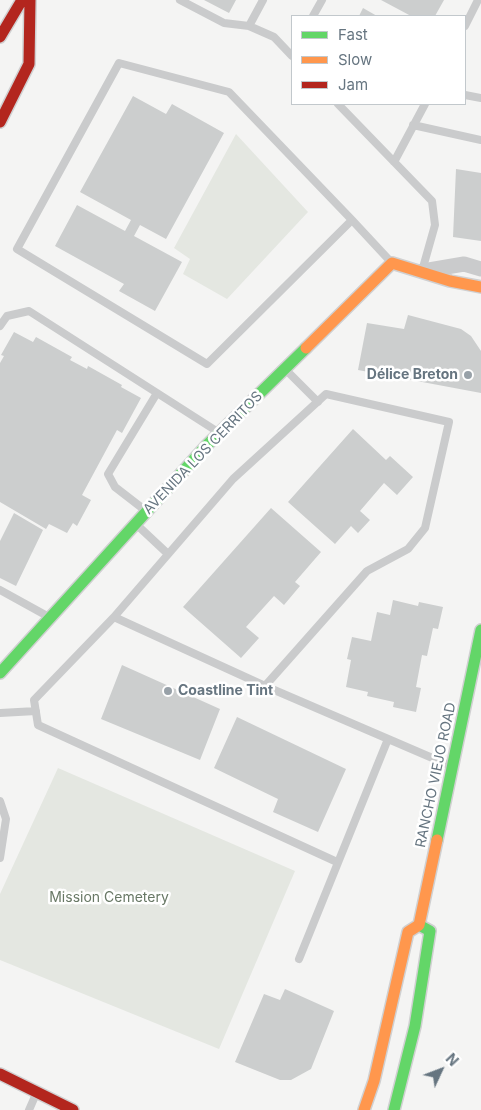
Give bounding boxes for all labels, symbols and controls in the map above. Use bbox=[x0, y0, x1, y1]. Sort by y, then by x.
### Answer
legend bbox=[291, 15, 466, 105]
text: Fast bbox=[338, 25, 368, 44]
text: Slow bbox=[338, 50, 372, 69]
text: Jam bbox=[338, 75, 368, 94]
place label: Délice Breton bbox=[367, 367, 458, 383]
marker: Délice Breton bbox=[462, 369, 474, 381]
street label: AVENIDA LOS CERRITOS bbox=[140, 388, 266, 518]
place label: Coastline Tint bbox=[178, 683, 273, 699]
marker: Coastline Tint bbox=[162, 685, 174, 697]
street label: RANCHO VIEJO ROAD bbox=[412, 701, 460, 849]
park label: Mission Cemetery bbox=[49, 890, 169, 906]
north arrow bbox=[416, 1045, 466, 1095]
text: N bbox=[442, 1050, 462, 1069]

